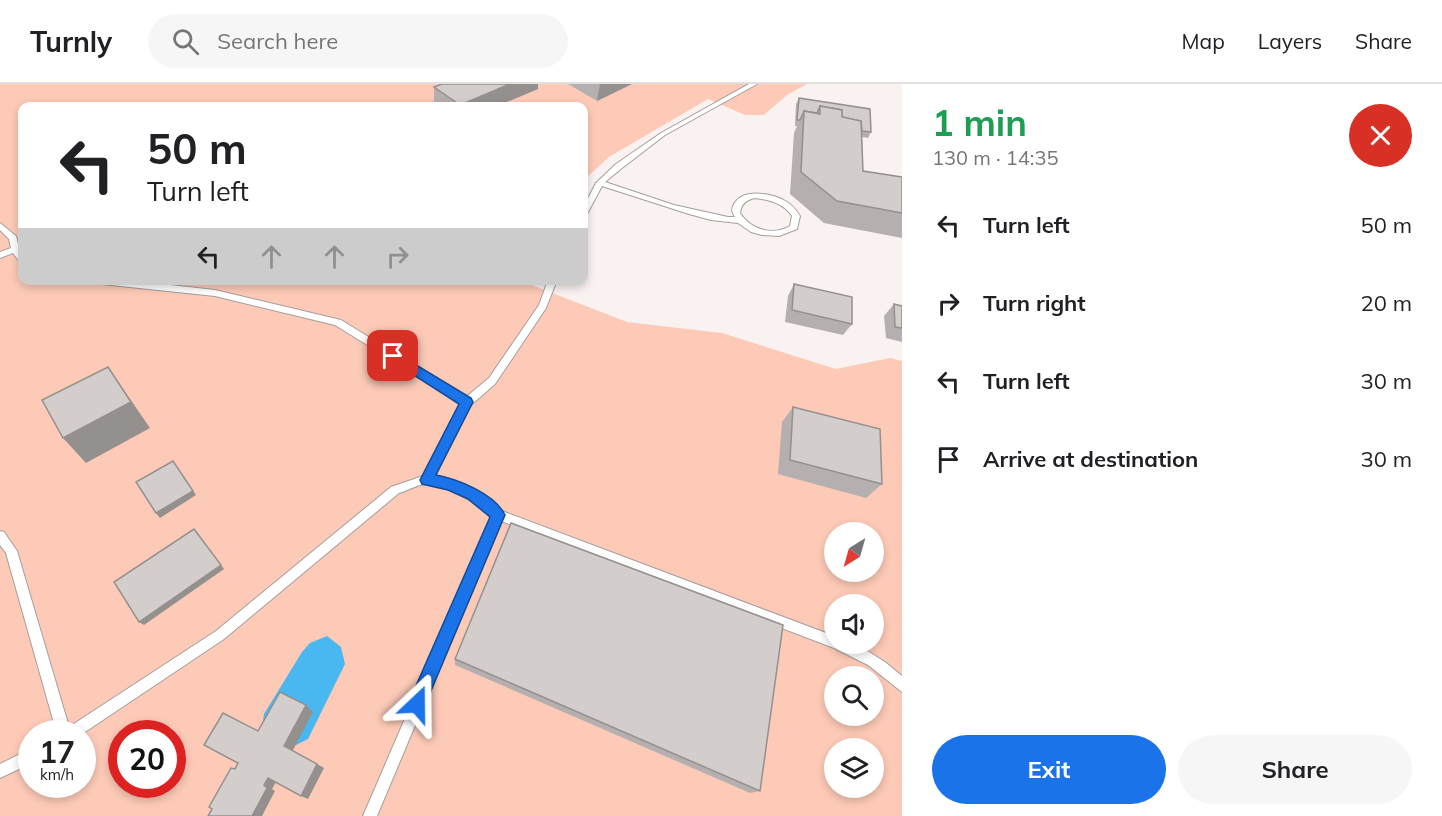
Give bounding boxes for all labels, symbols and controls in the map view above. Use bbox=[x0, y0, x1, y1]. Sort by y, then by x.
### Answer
search box bbox=[148, 14, 568, 68]
text: Turnly bbox=[30, 24, 112, 59]
icon: search bbox=[169, 25, 202, 58]
text: Search here bbox=[217, 27, 338, 55]
text: Map bbox=[1182, 28, 1225, 54]
text: Layers bbox=[1258, 28, 1322, 54]
text: Share bbox=[1355, 28, 1412, 54]
text: 1 min bbox=[932, 100, 1027, 145]
button: close bbox=[1349, 104, 1412, 167]
text: 50 m bbox=[147, 122, 247, 175]
icon: left bbox=[48, 126, 126, 204]
text: 130 m · 14:35 bbox=[932, 145, 1058, 170]
text: Turn left bbox=[147, 174, 249, 208]
icon: left bbox=[932, 209, 965, 242]
text: Turn left bbox=[983, 211, 1070, 239]
text: 50 m bbox=[1361, 211, 1412, 239]
icon: left bbox=[192, 240, 225, 273]
icon: ahead bbox=[255, 240, 288, 273]
icon: ahead bbox=[318, 240, 351, 273]
icon: right bbox=[381, 240, 414, 273]
icon: right bbox=[932, 287, 965, 320]
text: Turn right bbox=[983, 289, 1086, 317]
text: 20 m bbox=[1361, 289, 1412, 317]
pin bbox=[367, 330, 418, 381]
icon: arrive bbox=[376, 339, 409, 372]
icon: left bbox=[932, 365, 965, 398]
text: Turn left bbox=[983, 367, 1070, 395]
text: 30 m bbox=[1361, 367, 1412, 395]
icon: arrive bbox=[932, 443, 965, 476]
text: Arrive at destination bbox=[983, 445, 1198, 473]
text: 30 m bbox=[1361, 445, 1412, 473]
north arrow bbox=[824, 522, 884, 582]
map controls bbox=[824, 522, 884, 798]
button: sound bbox=[824, 594, 884, 654]
button: search bbox=[824, 666, 884, 726]
position arrow bbox=[385, 672, 449, 736]
speed limit sign: 20 bbox=[108, 720, 186, 798]
text: 17 bbox=[39, 733, 75, 771]
button: Exit bbox=[932, 735, 1166, 804]
button: Share bbox=[1178, 735, 1412, 804]
button: layers bbox=[824, 738, 884, 798]
text: km/h bbox=[40, 765, 74, 784]

